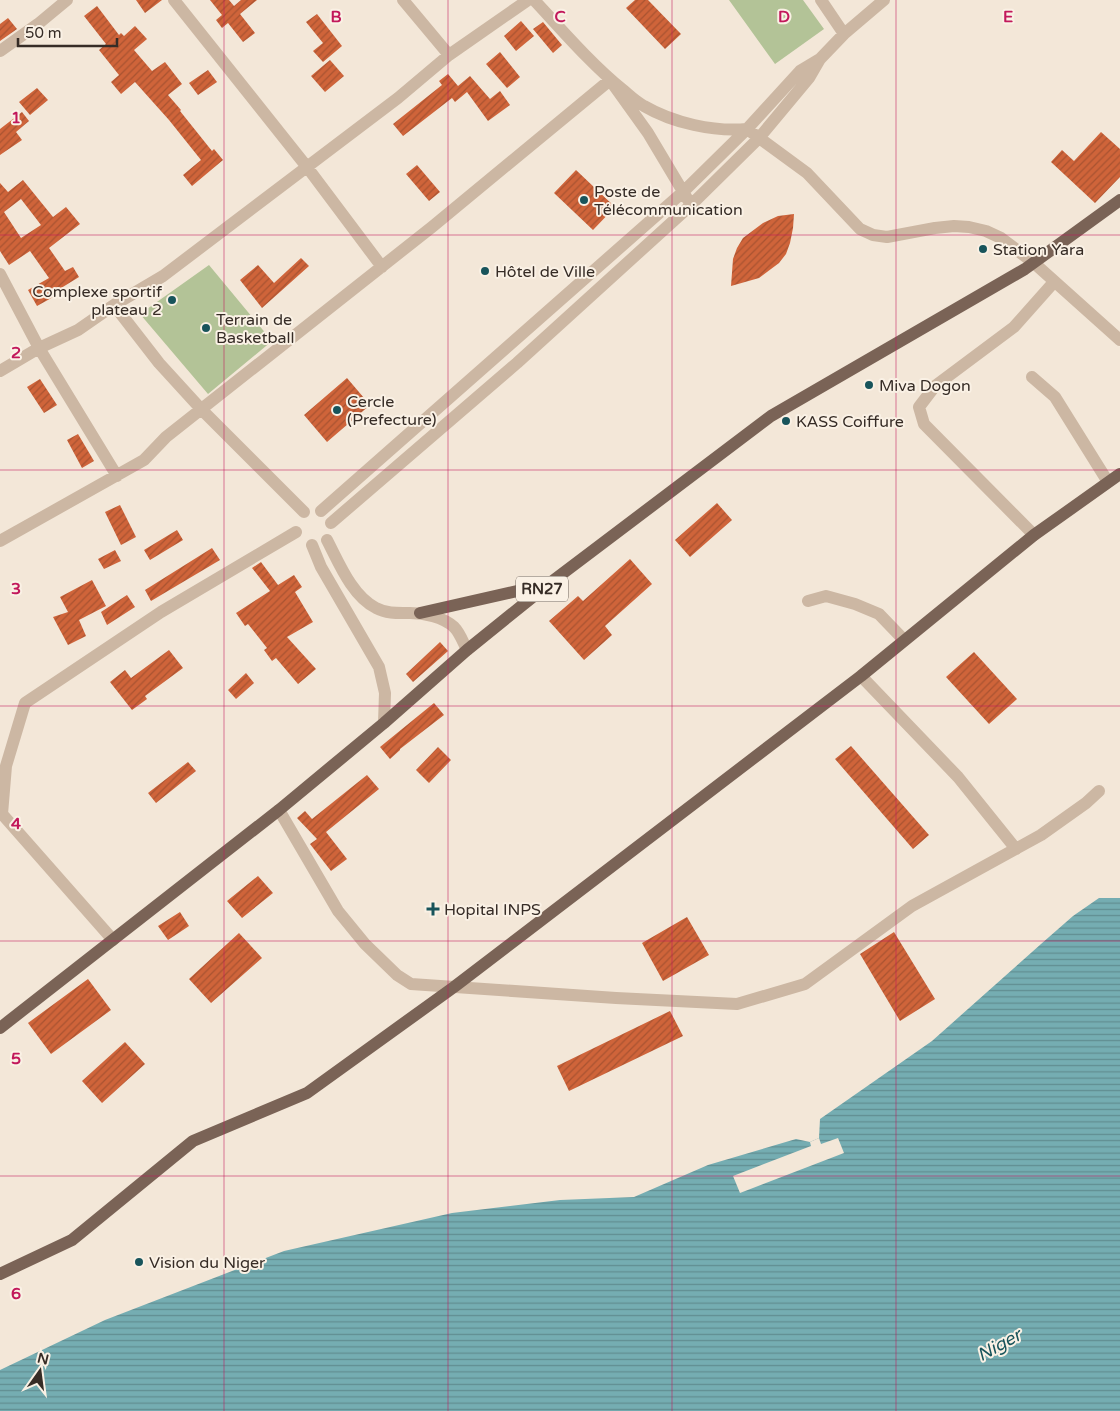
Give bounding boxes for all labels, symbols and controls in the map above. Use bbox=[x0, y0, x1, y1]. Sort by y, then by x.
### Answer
text: B bbox=[330, 7, 342, 27]
text: C bbox=[554, 7, 566, 27]
text: D bbox=[778, 7, 790, 27]
text: E bbox=[1003, 7, 1013, 27]
scale bar bbox=[18, 15, 116, 47]
text: 50 m bbox=[25, 24, 62, 42]
text: 1 bbox=[11, 108, 21, 128]
place label: Poste de Télécommunication bbox=[594, 182, 743, 220]
marker: Poste de Télécommunication bbox=[578, 194, 590, 206]
place label: Station Yara bbox=[993, 240, 1084, 260]
marker: Station Yara bbox=[977, 243, 989, 255]
place label: Hôtel de Ville bbox=[495, 262, 595, 282]
marker: Hôtel de Ville bbox=[479, 265, 491, 277]
place label: Complexe sportif plateau 2 bbox=[32, 282, 163, 320]
marker: Complexe sportif plateau 2 bbox=[166, 294, 178, 306]
place label: Terrain de Basketball bbox=[216, 310, 295, 348]
marker: Terrain de Basketball bbox=[200, 322, 212, 334]
text: 2 bbox=[11, 343, 21, 363]
place label: Miva Dogon bbox=[879, 376, 971, 396]
marker: Miva Dogon bbox=[863, 379, 875, 391]
place label: Cercle (Prefecture) bbox=[347, 392, 437, 430]
marker: Cercle (Prefecture) bbox=[331, 404, 343, 416]
place label: KASS Coiffure bbox=[796, 412, 904, 432]
marker: KASS Coiffure bbox=[780, 415, 792, 427]
road number: RN27 bbox=[516, 576, 568, 602]
text: 3 bbox=[11, 579, 21, 599]
text: 4 bbox=[11, 814, 21, 834]
place label: Hopital INPS bbox=[444, 900, 541, 920]
marker: Hopital INPS bbox=[426, 902, 440, 916]
text: 5 bbox=[11, 1049, 21, 1069]
place label: Vision du Niger bbox=[149, 1253, 266, 1273]
marker: Vision du Niger bbox=[133, 1256, 145, 1268]
text: 6 bbox=[11, 1284, 21, 1304]
water label: Niger bbox=[973, 1323, 1027, 1366]
north arrow bbox=[15, 1346, 65, 1396]
text: N bbox=[36, 1349, 51, 1368]

